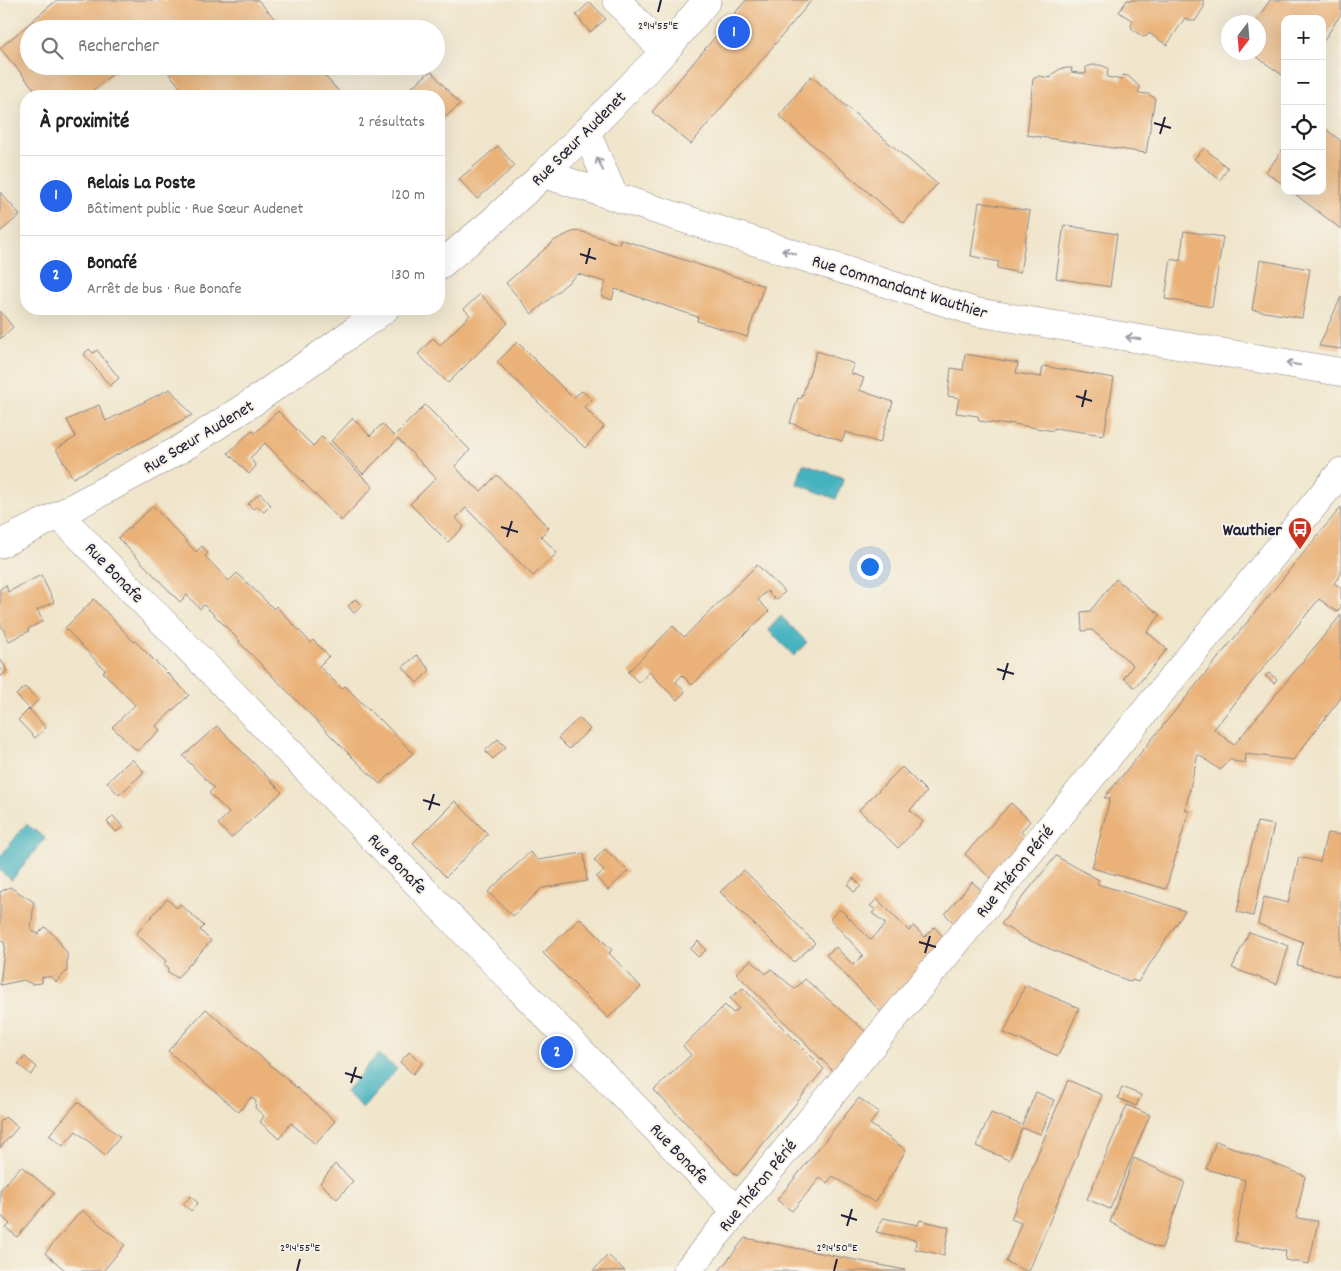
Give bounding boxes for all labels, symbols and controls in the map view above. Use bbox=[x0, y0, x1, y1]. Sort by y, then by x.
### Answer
pin: 1 bbox=[718, 13, 750, 51]
north arrow bbox=[1221, 15, 1266, 60]
map controls bbox=[1281, 15, 1326, 195]
button: + bbox=[1281, 15, 1326, 60]
text: 2°14'55"E bbox=[638, 18, 678, 35]
search box bbox=[20, 20, 445, 75]
icon: search bbox=[38, 34, 66, 62]
text: Rechercher bbox=[78, 34, 159, 61]
button: − bbox=[1281, 60, 1326, 105]
street label: Rue Sœur Audenet bbox=[527, 86, 633, 193]
button: locate bbox=[1281, 105, 1326, 150]
text: À proximité bbox=[40, 108, 129, 138]
text: 2 résultats bbox=[358, 111, 425, 134]
button: layers bbox=[1281, 150, 1326, 195]
one-way arrow bbox=[595, 157, 605, 172]
text: Relais La Poste bbox=[87, 171, 195, 198]
text: 1 bbox=[54, 184, 58, 207]
text: 120 m bbox=[391, 184, 425, 207]
text: Bâtiment public · Rue Sœur Audenet bbox=[87, 198, 303, 221]
one-way arrow bbox=[782, 247, 797, 256]
street label: Rue Commandant Wauthier bbox=[808, 250, 990, 327]
text: Bonafé bbox=[87, 251, 137, 278]
text: 2 bbox=[53, 264, 60, 287]
text: 130 m bbox=[391, 264, 425, 287]
text: Arrêt de bus · Rue Bonafe bbox=[87, 278, 242, 301]
one-way arrow bbox=[1125, 333, 1141, 343]
one-way arrow bbox=[1285, 359, 1301, 369]
street label: Rue Sœur Audenet bbox=[139, 395, 260, 481]
bus stop icon: Wauthier bbox=[1287, 516, 1313, 550]
place label: Wauthier bbox=[1223, 519, 1282, 544]
street label: Rue Bonafe bbox=[78, 538, 149, 610]
your location bbox=[857, 554, 883, 580]
street label: Rue Théron Périé bbox=[971, 821, 1061, 924]
street label: Rue Bonafe bbox=[361, 829, 432, 901]
pin: 2 bbox=[541, 1033, 573, 1071]
street label: Rue Bonafe bbox=[643, 1119, 714, 1191]
street label: Rue Théron Périé bbox=[714, 1135, 804, 1238]
text: 2°14'55"E bbox=[280, 1240, 320, 1257]
text: 2°14'50"E bbox=[817, 1240, 858, 1257]

